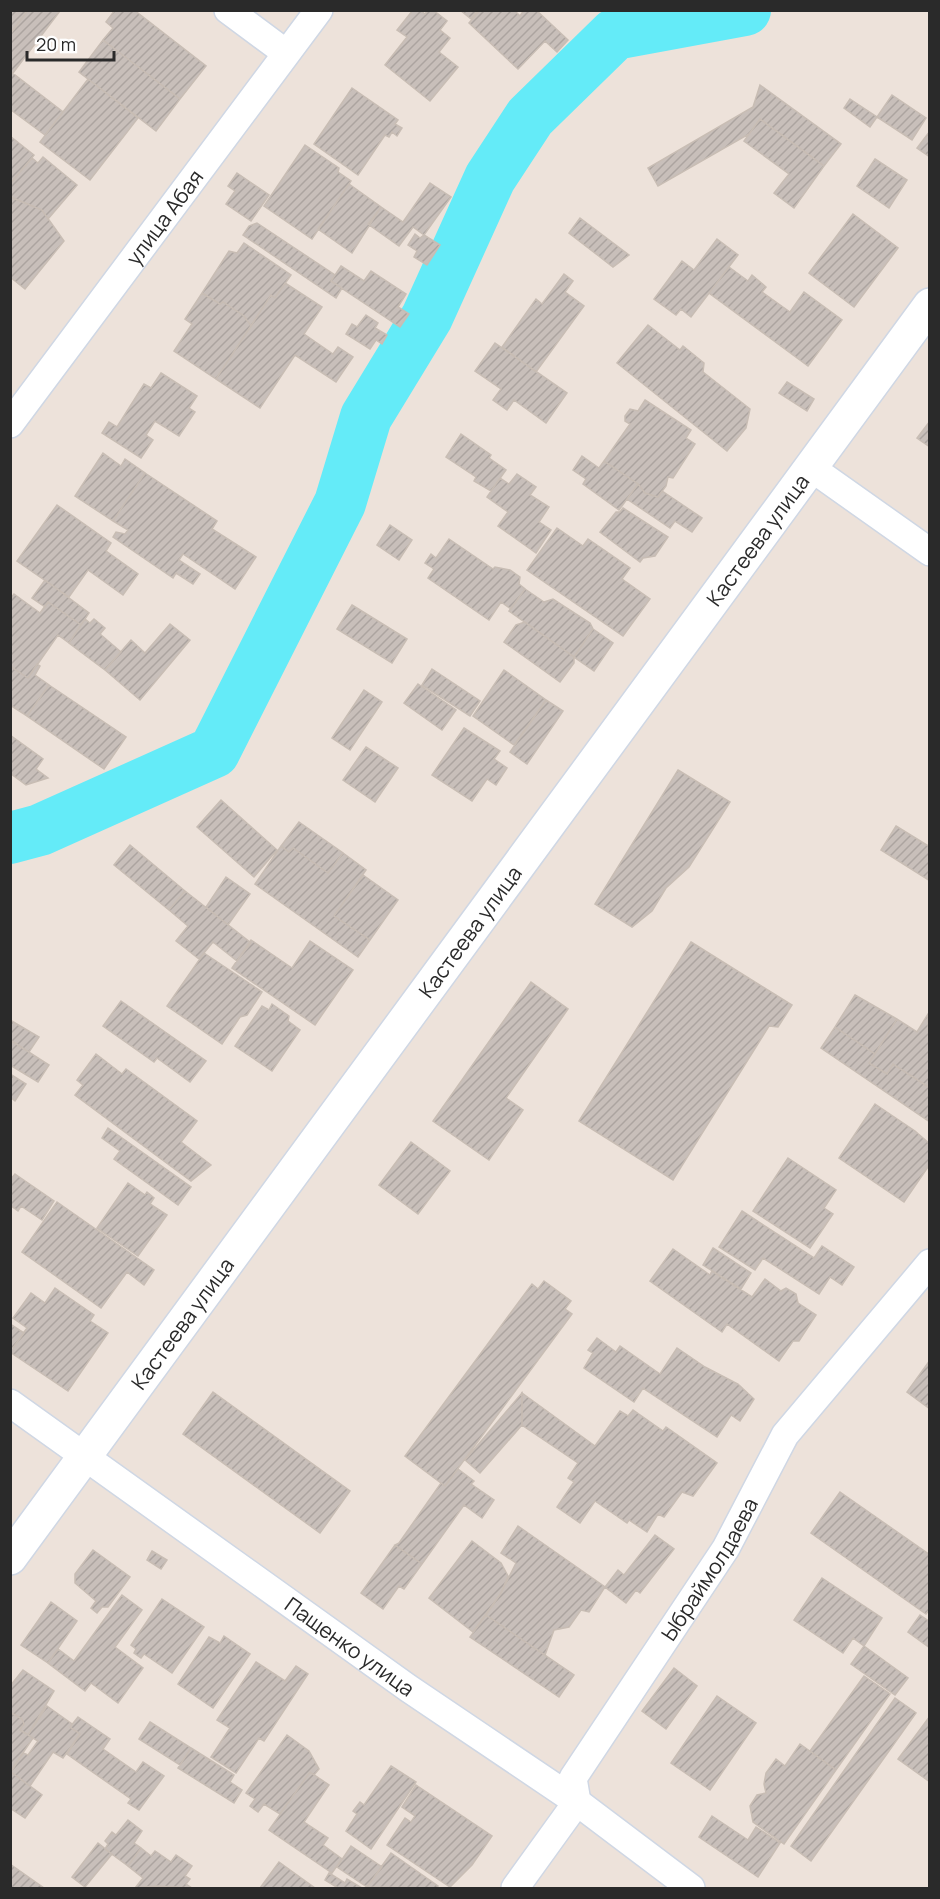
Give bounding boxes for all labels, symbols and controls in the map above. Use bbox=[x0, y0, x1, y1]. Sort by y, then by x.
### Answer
scale bar bbox=[27, 24, 114, 62]
text: 20 m bbox=[36, 32, 76, 56]
street label: улица Абая bbox=[119, 164, 209, 271]
street label: Кастеева улица bbox=[700, 468, 815, 612]
street label: Кастеева улица bbox=[412, 860, 528, 1003]
street label: Кастеева улица bbox=[124, 1252, 240, 1395]
street label: Ыбраймолдаева bbox=[654, 1493, 764, 1646]
street label: Пащенко улица bbox=[279, 1590, 420, 1702]

